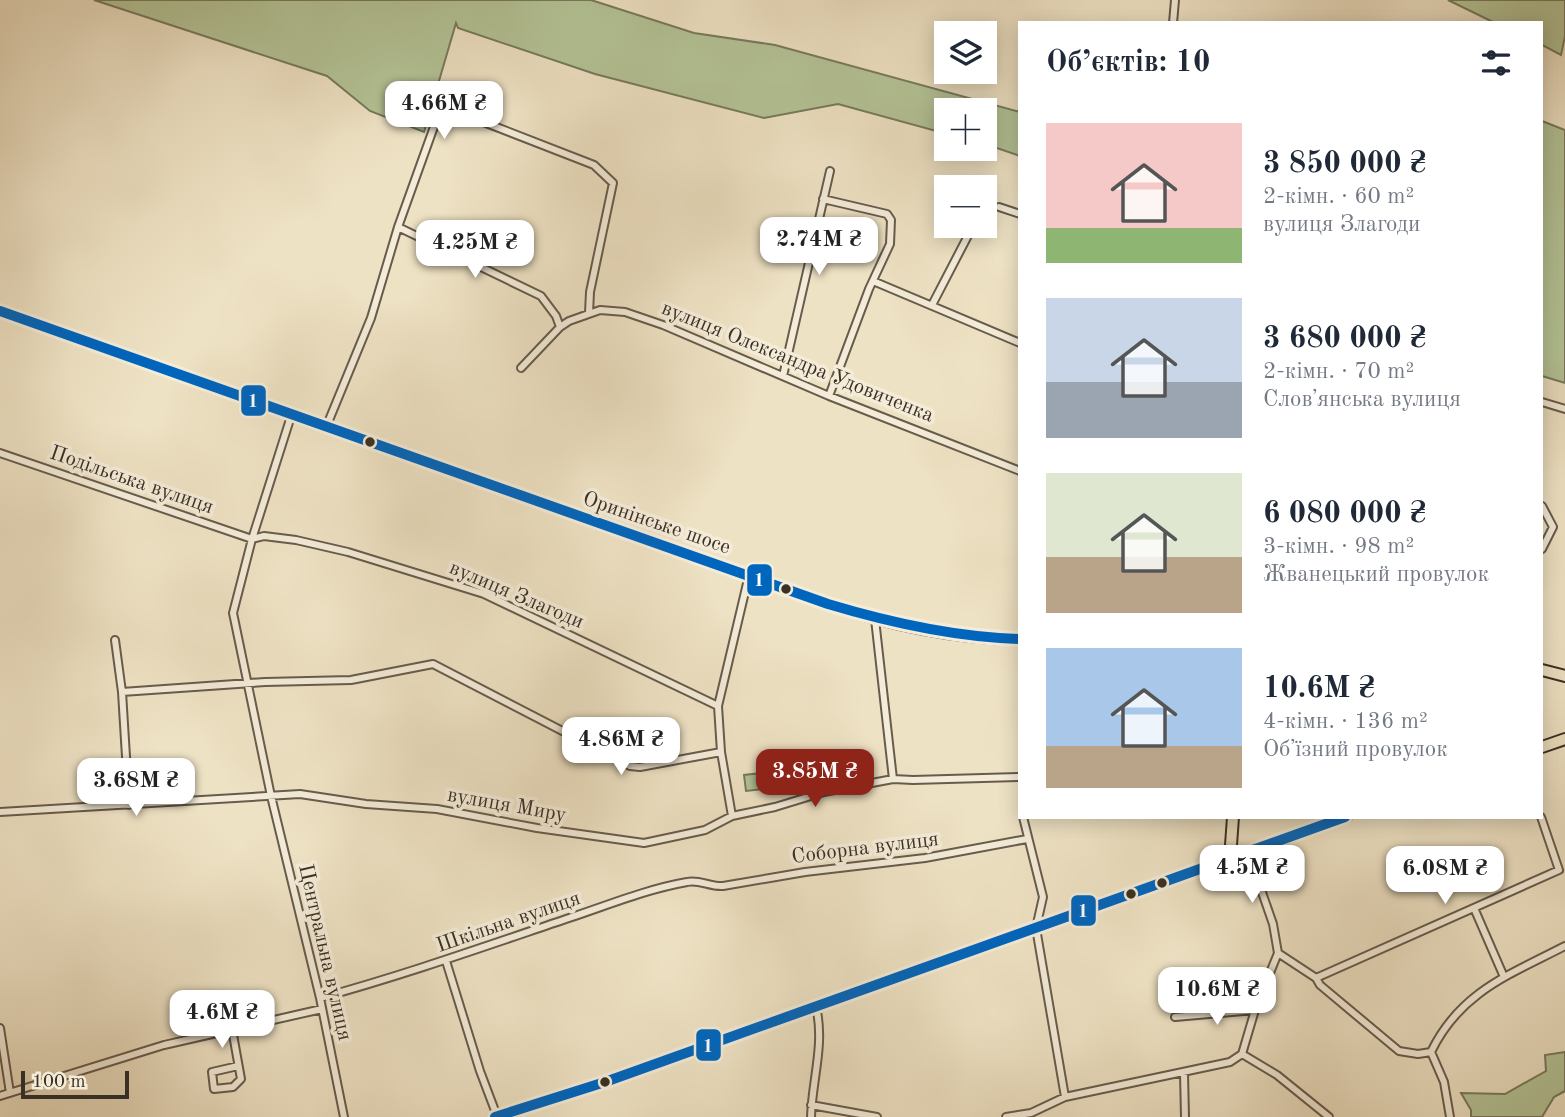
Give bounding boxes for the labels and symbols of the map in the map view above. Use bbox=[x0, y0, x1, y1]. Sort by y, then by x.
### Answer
pin: 4.66M ₴ bbox=[379, 82, 509, 141]
pin: 2.74M ₴ bbox=[754, 218, 884, 277]
pin: 4.25M ₴ bbox=[410, 220, 540, 280]
street label: вулиця Олександра Удовиченка bbox=[658, 298, 937, 427]
line badge: 1 bbox=[240, 384, 267, 417]
text: 1 bbox=[247, 393, 259, 412]
unlabelled marker bbox=[363, 435, 377, 449]
street label: Подільська вулиця bbox=[47, 443, 216, 518]
street label: Оринінське шосе bbox=[580, 488, 733, 559]
street label: вулиця Злагоди bbox=[446, 558, 587, 633]
line badge: 1 bbox=[746, 563, 773, 597]
text: 1 bbox=[753, 572, 765, 591]
unlabelled marker bbox=[779, 582, 793, 596]
pin: 4.86M ₴ bbox=[556, 718, 686, 777]
pin: 3.85M ₴ bbox=[750, 750, 880, 809]
pin: 3.68M ₴ bbox=[71, 758, 201, 818]
street label: вулиця Миру bbox=[446, 785, 568, 826]
street label: Соборна вулиця bbox=[790, 829, 940, 868]
pin: 4.5M ₴ bbox=[1195, 846, 1309, 905]
pin: 6.08M ₴ bbox=[1380, 846, 1510, 906]
street label: Центральна вулиця bbox=[294, 862, 355, 1043]
unlabelled marker bbox=[1155, 876, 1169, 890]
unlabelled marker bbox=[1124, 887, 1138, 901]
street label: Шкільна вулиця bbox=[434, 888, 583, 957]
line badge: 1 bbox=[1070, 894, 1097, 927]
text: 1 bbox=[1077, 903, 1089, 922]
pin: 10.6M ₴ bbox=[1152, 968, 1282, 1027]
pin: 4.6M ₴ bbox=[165, 990, 279, 1050]
line badge: 1 bbox=[695, 1028, 722, 1062]
text: 1 bbox=[702, 1038, 714, 1057]
scale bar bbox=[21, 1068, 130, 1100]
unlabelled marker bbox=[598, 1075, 612, 1089]

